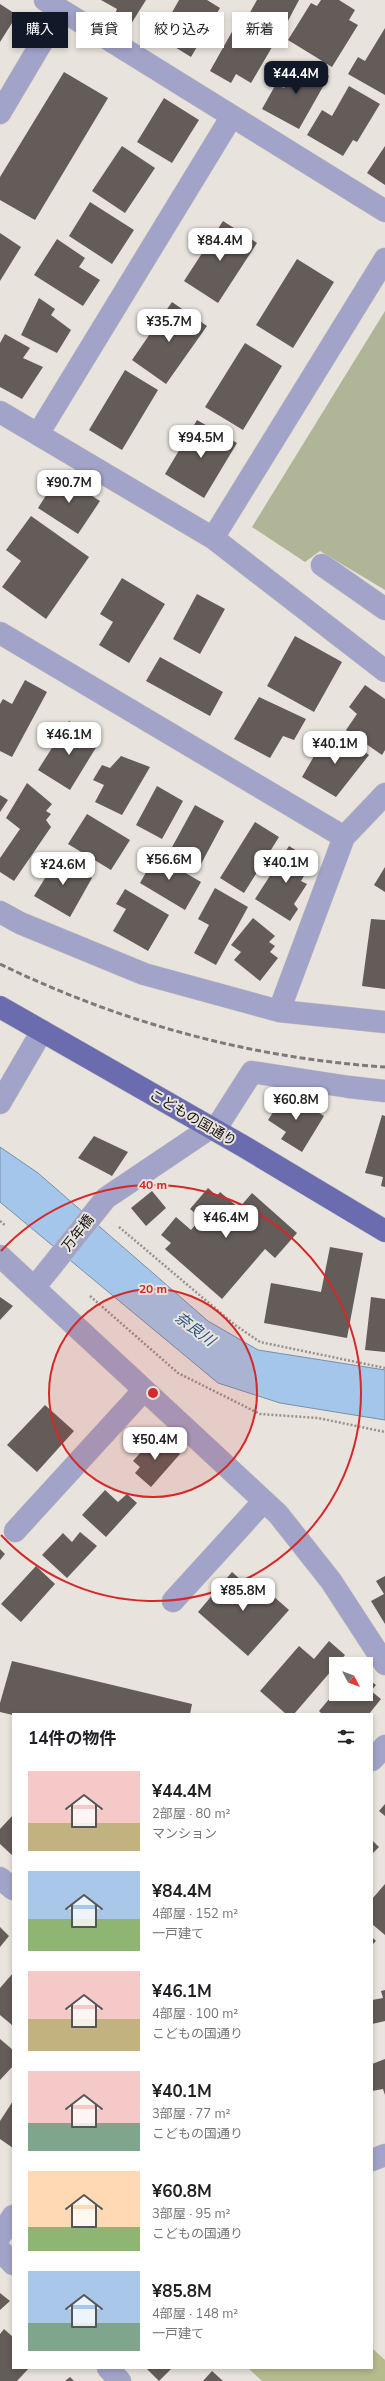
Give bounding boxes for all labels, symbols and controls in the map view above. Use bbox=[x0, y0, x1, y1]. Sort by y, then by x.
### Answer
chip: 購入 bbox=[12, 12, 68, 48]
chip: 賃貸 bbox=[76, 12, 132, 48]
chip: 絞り込み bbox=[140, 12, 224, 48]
chip: 新着 bbox=[232, 12, 288, 48]
pin: ¥44.4M bbox=[263, 61, 329, 95]
text: ¥44.4M bbox=[273, 65, 319, 83]
pin: ¥84.4M bbox=[187, 228, 253, 262]
text: ¥84.4M bbox=[197, 232, 243, 250]
pin: ¥35.7M bbox=[136, 309, 202, 343]
text: ¥35.7M bbox=[146, 313, 192, 331]
pin: ¥94.5M bbox=[168, 425, 234, 459]
text: ¥94.5M bbox=[178, 429, 224, 447]
pin: ¥90.7M bbox=[36, 470, 102, 504]
text: ¥90.7M bbox=[46, 474, 92, 492]
pin: ¥46.1M bbox=[36, 722, 102, 756]
text: ¥46.1M bbox=[46, 726, 92, 744]
pin: ¥40.1M bbox=[302, 731, 368, 765]
text: ¥40.1M bbox=[312, 735, 358, 753]
pin: ¥56.6M bbox=[136, 847, 202, 881]
pin: ¥40.1M bbox=[253, 850, 319, 884]
text: ¥56.6M bbox=[146, 851, 192, 869]
pin: ¥24.6M bbox=[30, 852, 96, 886]
text: ¥40.1M bbox=[263, 854, 309, 872]
text: ¥24.6M bbox=[40, 856, 86, 874]
street label: こどもの国通り bbox=[146, 1085, 240, 1151]
pin: ¥60.8M bbox=[263, 1087, 329, 1121]
text: ¥60.8M bbox=[273, 1091, 319, 1109]
text: 40 m bbox=[139, 1177, 167, 1193]
pin: ¥46.4M bbox=[193, 1205, 259, 1239]
text: ¥46.4M bbox=[203, 1209, 249, 1227]
street label: 万年橋 bbox=[58, 1211, 98, 1255]
text: 20 m bbox=[139, 1281, 167, 1297]
water label: 奈良川 bbox=[171, 1307, 221, 1352]
centre of rings bbox=[146, 1386, 160, 1400]
pin: ¥50.4M bbox=[122, 1427, 188, 1461]
text: ¥50.4M bbox=[132, 1431, 178, 1449]
pin: ¥85.8M bbox=[210, 1578, 276, 1612]
text: ¥85.8M bbox=[220, 1582, 266, 1600]
north arrow bbox=[329, 1657, 373, 1701]
map controls bbox=[329, 1657, 373, 1701]
icon: filters bbox=[335, 1726, 357, 1748]
text: 14件の物件 bbox=[28, 1727, 116, 1750]
text: ¥44.4M bbox=[152, 1780, 212, 1803]
icon: home bbox=[60, 1787, 108, 1835]
text: 2部屋 · 80 m² bbox=[152, 1805, 230, 1823]
text: マンション bbox=[152, 1825, 217, 1843]
text: ¥84.4M bbox=[152, 1880, 212, 1903]
icon: home bbox=[60, 1887, 108, 1935]
text: 4部屋 · 152 m² bbox=[152, 1905, 238, 1923]
text: 一戸建て bbox=[152, 1925, 204, 1943]
text: ¥46.1M bbox=[152, 1980, 212, 2003]
icon: home bbox=[60, 1987, 108, 2035]
text: 4部屋 · 100 m² bbox=[152, 2005, 238, 2023]
text: こどもの国通り bbox=[152, 2025, 243, 2043]
text: ¥40.1M bbox=[152, 2080, 212, 2103]
icon: home bbox=[60, 2087, 108, 2135]
text: 3部屋 · 77 m² bbox=[152, 2105, 230, 2123]
text: こどもの国通り bbox=[152, 2125, 243, 2143]
text: ¥60.8M bbox=[152, 2180, 212, 2203]
icon: home bbox=[60, 2187, 108, 2235]
text: 3部屋 · 95 m² bbox=[152, 2205, 230, 2223]
text: こどもの国通り bbox=[152, 2225, 243, 2243]
text: ¥85.8M bbox=[152, 2280, 212, 2303]
icon: home bbox=[60, 2287, 108, 2335]
text: 4部屋 · 148 m² bbox=[152, 2305, 238, 2323]
text: 一戸建て bbox=[152, 2325, 204, 2343]

